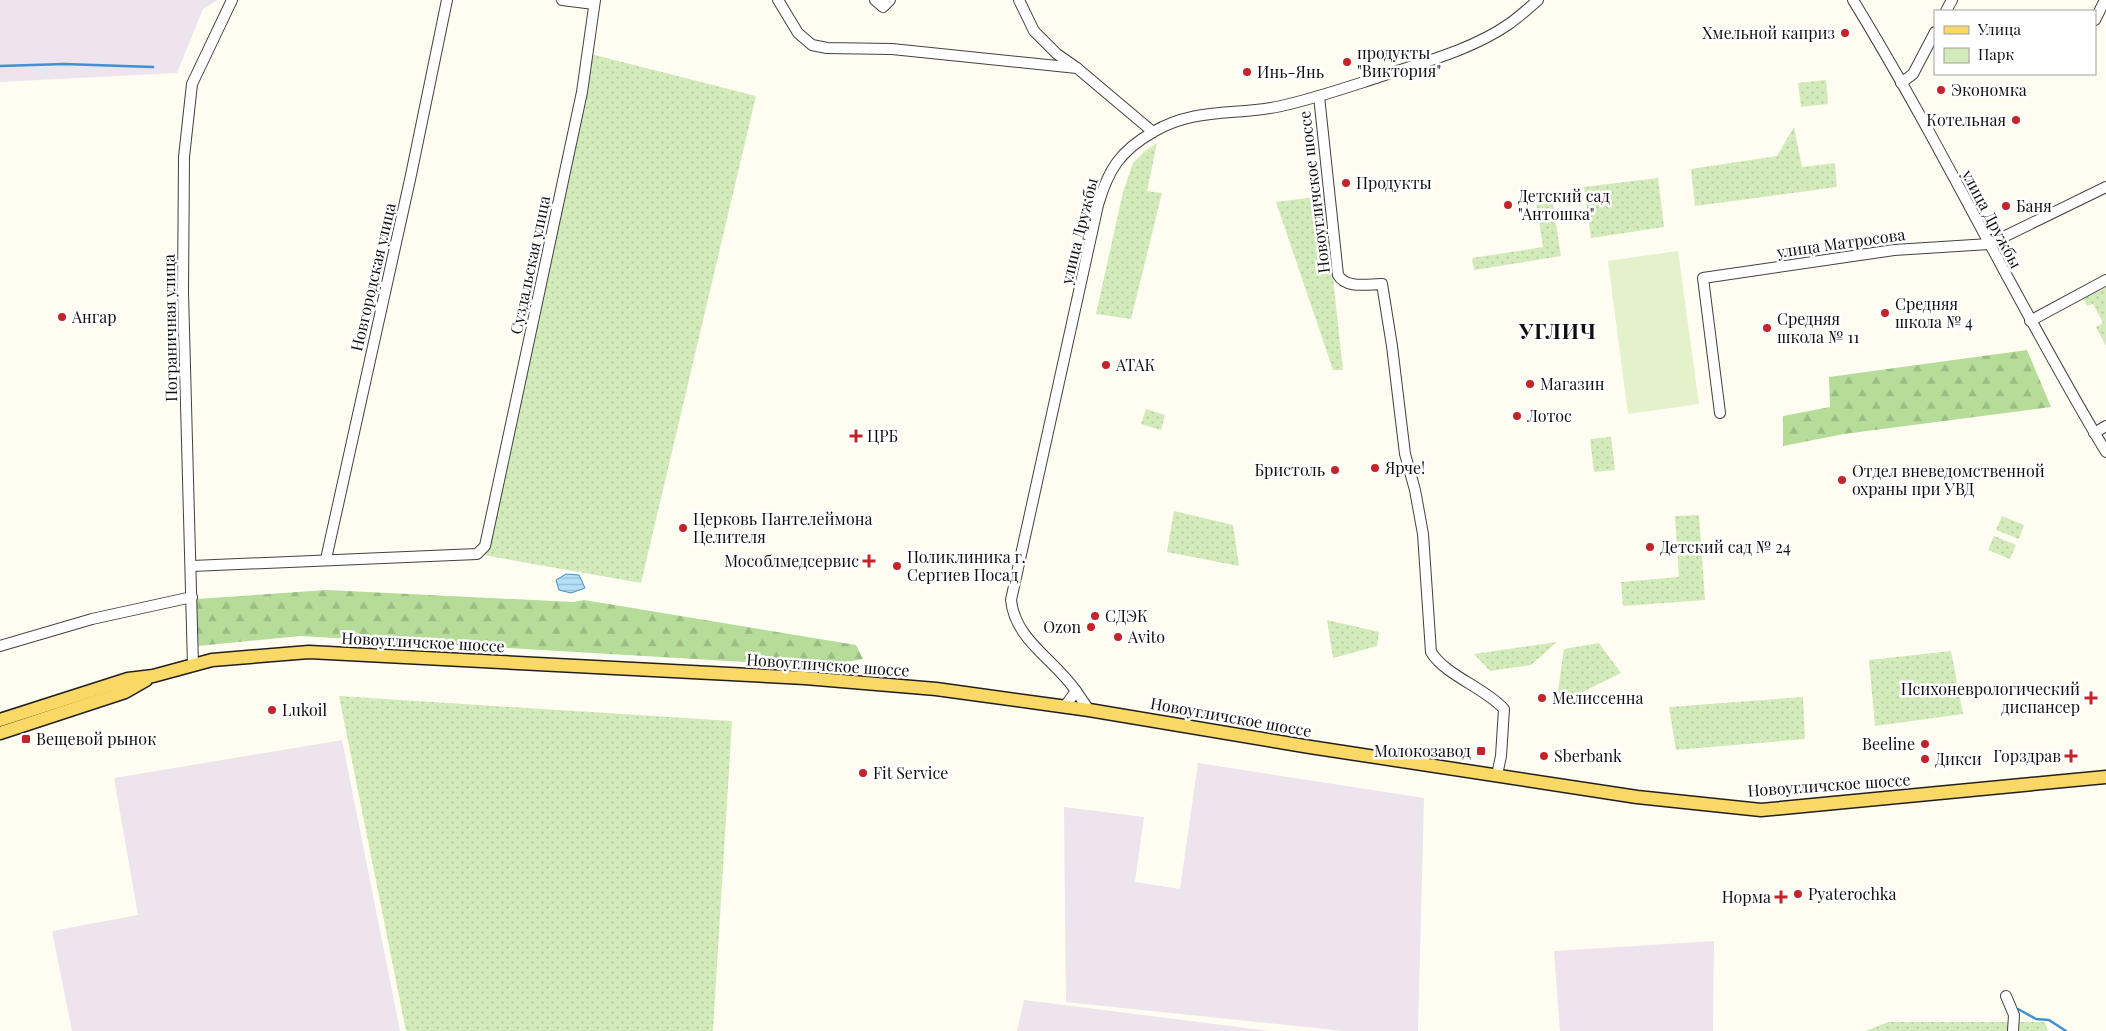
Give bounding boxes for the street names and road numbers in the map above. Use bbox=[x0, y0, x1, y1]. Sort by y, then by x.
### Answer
street label: Новоугличское шоссе bbox=[1293, 110, 1334, 274]
street label: улица Дружбы bbox=[1957, 165, 2027, 272]
street label: улица Дружбы bbox=[1055, 176, 1102, 287]
street label: Суздальская улица bbox=[505, 194, 554, 336]
street label: Новгородская улица bbox=[345, 201, 400, 353]
street label: улица Матросова bbox=[1775, 223, 1906, 262]
street label: Пограничная улица bbox=[158, 254, 181, 402]
street label: Новоугличское шоссе bbox=[341, 627, 505, 656]
street label: Новоугличское шоссе bbox=[746, 648, 910, 681]
street label: Новоугличское шоссе bbox=[1149, 692, 1313, 741]
street label: Новоугличское шоссе bbox=[1747, 768, 1911, 801]

